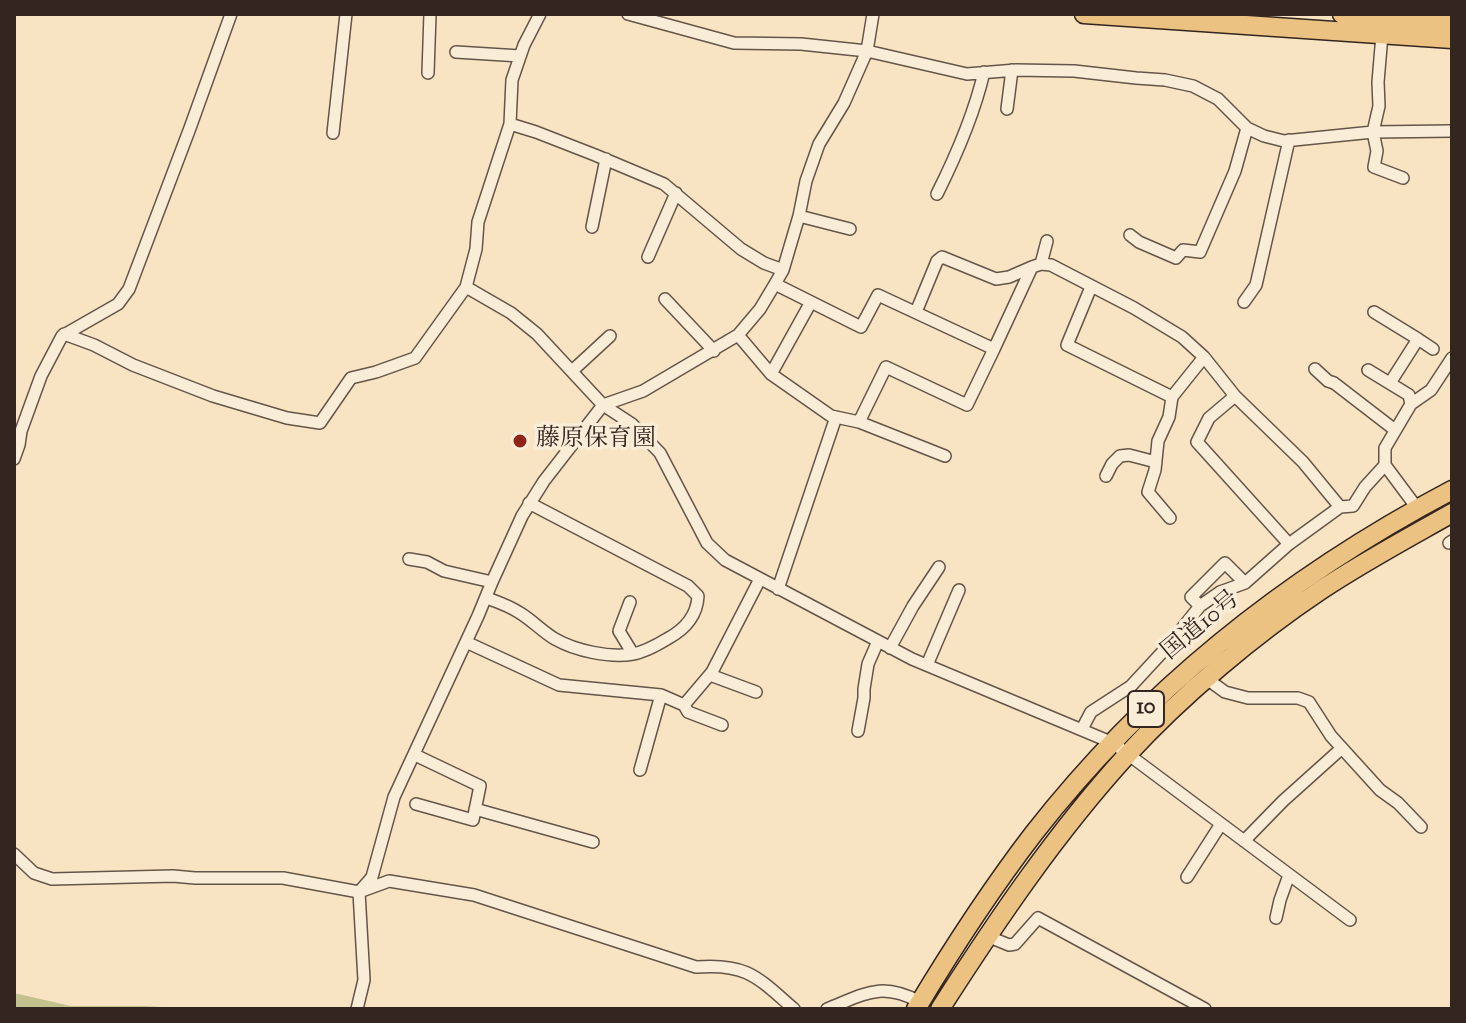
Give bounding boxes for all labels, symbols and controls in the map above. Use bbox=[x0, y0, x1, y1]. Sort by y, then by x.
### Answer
place label: 藤原保育園 bbox=[536, 427, 656, 455]
marker: 藤原保育園 bbox=[511, 432, 529, 450]
street label: 国道10号 bbox=[1157, 586, 1247, 668]
road number: 10 bbox=[1128, 691, 1164, 727]

